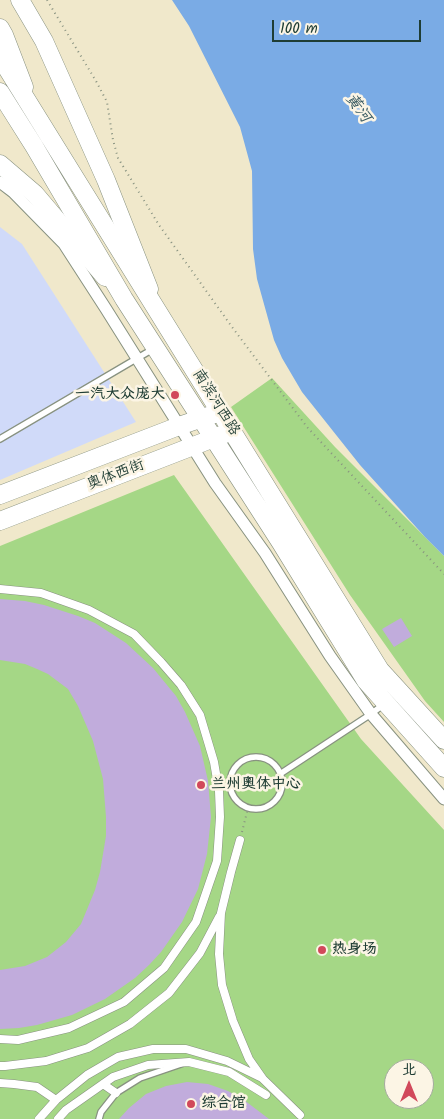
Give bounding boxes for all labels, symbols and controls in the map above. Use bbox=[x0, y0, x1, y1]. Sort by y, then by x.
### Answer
scale bar bbox=[274, 10, 423, 42]
text: 100 m bbox=[280, 17, 318, 41]
water label: 黄河 bbox=[340, 90, 374, 128]
street label: 南滨河西路 bbox=[187, 366, 243, 440]
place label: 一汽大众庞大 bbox=[75, 386, 165, 404]
marker: 一汽大众庞大 bbox=[169, 389, 181, 401]
street label: 奥体西街 bbox=[85, 457, 147, 495]
place label: 兰州奥体中心 bbox=[211, 776, 301, 794]
marker: 兰州奥体中心 bbox=[195, 779, 207, 791]
place label: 热身场 bbox=[332, 941, 377, 959]
marker: 热身场 bbox=[316, 944, 328, 956]
north arrow bbox=[384, 1059, 434, 1109]
text: 北 bbox=[402, 1059, 416, 1081]
place label: 综合馆 bbox=[201, 1095, 246, 1113]
marker: 综合馆 bbox=[185, 1098, 197, 1110]

